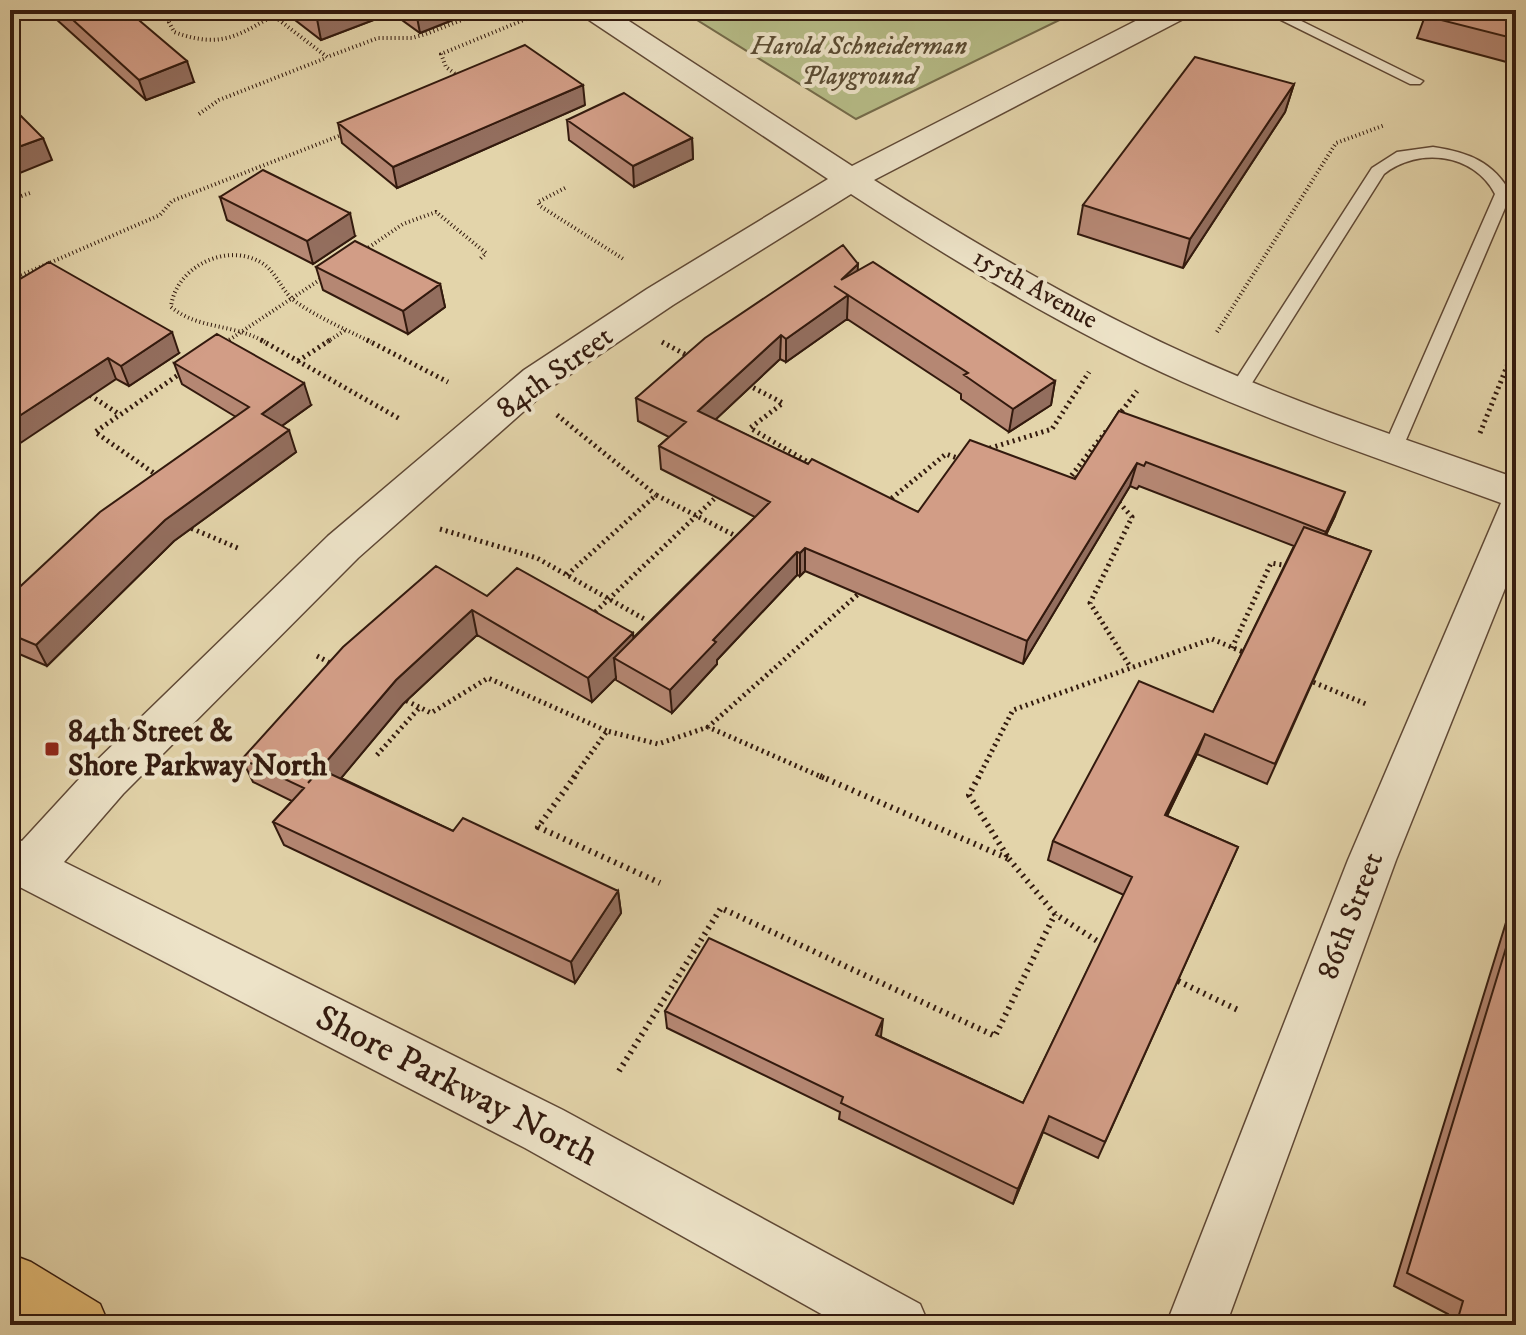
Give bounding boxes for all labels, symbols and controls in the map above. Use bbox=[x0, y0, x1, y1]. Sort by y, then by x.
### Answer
park label: Harold Schneiderman Playground bbox=[750, 30, 967, 93]
street label: 155th Avenue bbox=[967, 241, 1103, 337]
street label: 84th Street bbox=[490, 318, 620, 428]
place label: 84th Street & Shore Parkway North bbox=[68, 714, 328, 785]
marker: 84th Street & Shore Parkway North bbox=[43, 740, 61, 758]
street label: 86th Street bbox=[1310, 847, 1392, 985]
street label: Shore Parkway North bbox=[308, 995, 606, 1177]

